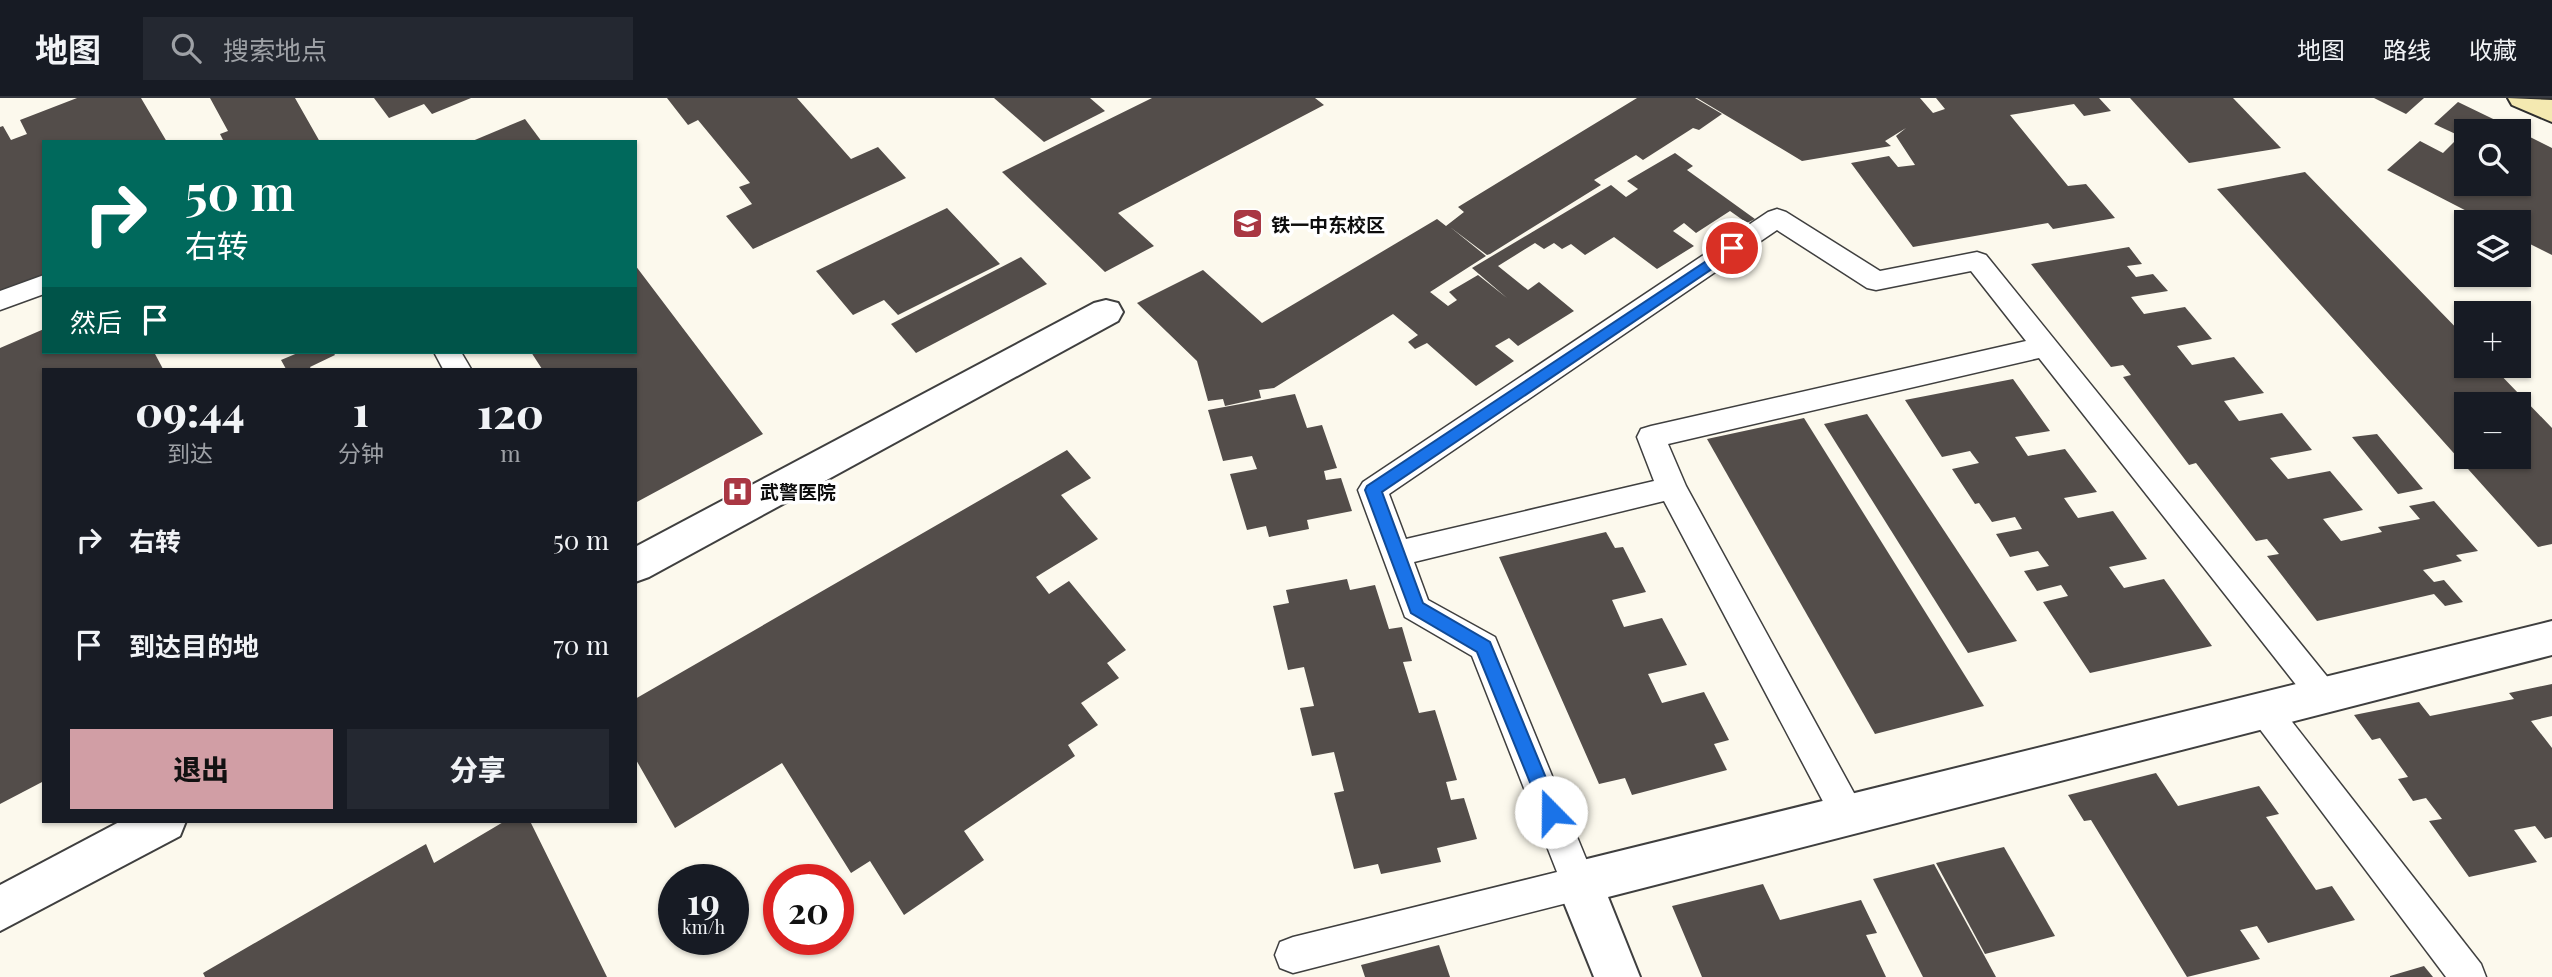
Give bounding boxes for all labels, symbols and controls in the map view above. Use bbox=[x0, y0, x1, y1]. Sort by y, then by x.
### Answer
search box bbox=[143, 17, 633, 80]
text: 地图 bbox=[35, 26, 101, 70]
icon: search bbox=[167, 29, 205, 67]
text: 搜索地点 bbox=[223, 32, 327, 67]
text: 地图 bbox=[2297, 33, 2345, 65]
text: 路线 bbox=[2383, 33, 2431, 65]
text: 收藏 bbox=[2469, 33, 2517, 65]
map controls bbox=[2454, 119, 2531, 469]
button: search bbox=[2454, 119, 2531, 196]
text: 50 m bbox=[185, 158, 295, 223]
icon: right bbox=[70, 168, 161, 259]
school or university icon: 铁一中东校区 bbox=[1231, 207, 1265, 241]
button: layers bbox=[2454, 210, 2531, 287]
place label: 铁一中东校区 bbox=[1271, 211, 1385, 237]
pin bbox=[1702, 218, 1762, 278]
text: 右转 bbox=[185, 223, 249, 266]
icon: arrive bbox=[1713, 229, 1751, 267]
icon: arrive bbox=[136, 301, 174, 339]
button: + bbox=[2454, 301, 2531, 378]
text: 然后 bbox=[70, 304, 122, 339]
text: 09:44 bbox=[135, 382, 245, 438]
text: 1 bbox=[353, 382, 369, 438]
text: 120 bbox=[477, 384, 544, 440]
button: − bbox=[2454, 392, 2531, 469]
text: 到达 bbox=[167, 437, 213, 468]
text: 分钟 bbox=[338, 437, 384, 468]
text: m bbox=[500, 437, 521, 468]
hospital icon: 武警医院 bbox=[720, 474, 754, 508]
place label: 武警医院 bbox=[760, 478, 836, 504]
icon: right bbox=[70, 521, 108, 559]
text: 50 m bbox=[553, 522, 609, 557]
text: 右转 bbox=[129, 523, 181, 558]
icon: arrive bbox=[70, 626, 108, 664]
text: 70 m bbox=[553, 627, 609, 662]
text: 到达目的地 bbox=[129, 628, 259, 663]
button: 退出 bbox=[70, 729, 333, 809]
button: 分享 bbox=[347, 729, 609, 809]
position arrow bbox=[1514, 775, 1588, 849]
speed limit sign: 20 bbox=[763, 864, 854, 955]
text: 19 bbox=[687, 877, 720, 924]
text: km/h bbox=[682, 915, 725, 939]

